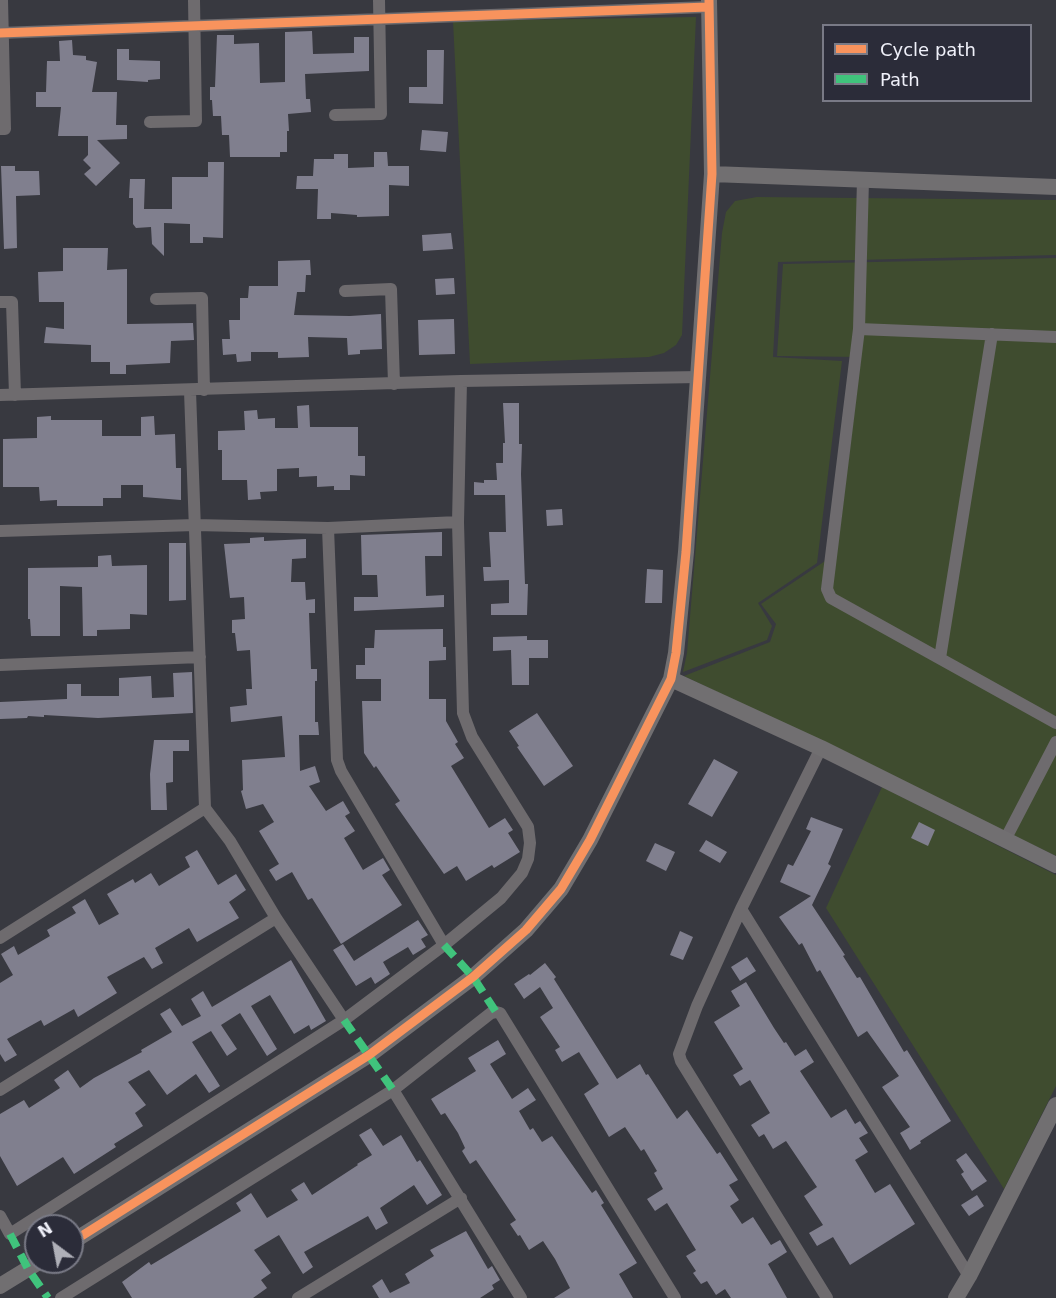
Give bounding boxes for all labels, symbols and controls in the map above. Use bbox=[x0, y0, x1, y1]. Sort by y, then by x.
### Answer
legend bbox=[822, 24, 1032, 102]
text: Cycle path bbox=[880, 39, 976, 60]
text: Path bbox=[880, 69, 920, 90]
north arrow bbox=[24, 1214, 84, 1274]
text: N bbox=[35, 1218, 56, 1242]

